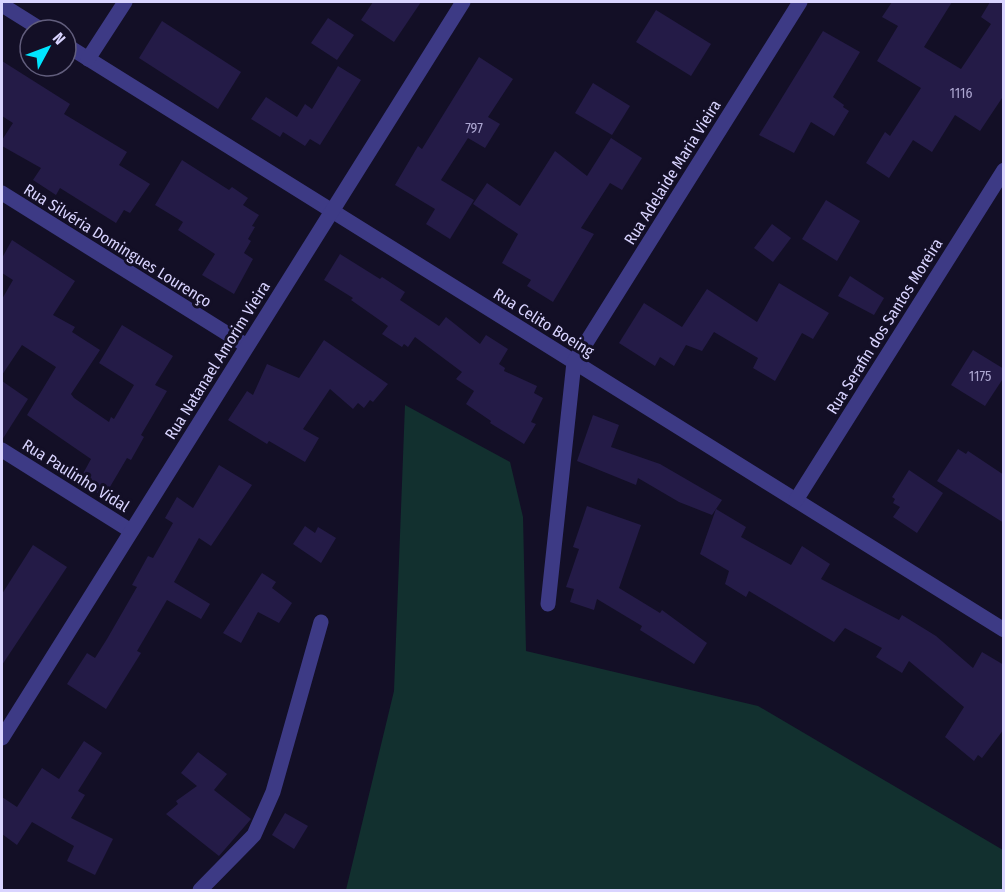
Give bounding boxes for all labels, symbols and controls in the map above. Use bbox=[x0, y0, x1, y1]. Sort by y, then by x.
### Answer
north arrow bbox=[18, 18, 78, 78]
text: N bbox=[49, 29, 69, 48]
house number: 1116 bbox=[950, 85, 973, 102]
street label: Rua Adelaide Maria Vieira bbox=[620, 96, 725, 248]
house number: 797 bbox=[465, 120, 483, 137]
street label: Rua Silvéria Domingues Lourenço bbox=[20, 180, 215, 311]
street label: Rua Serafin dos Santos Moreira bbox=[822, 235, 947, 418]
street label: Rua Natanael Amorim Vieira bbox=[161, 277, 274, 443]
street label: Rua Celito Boeing bbox=[490, 284, 598, 361]
house number: 1175 bbox=[969, 368, 991, 385]
street label: Rua Paulinho Vidal bbox=[19, 435, 133, 516]

